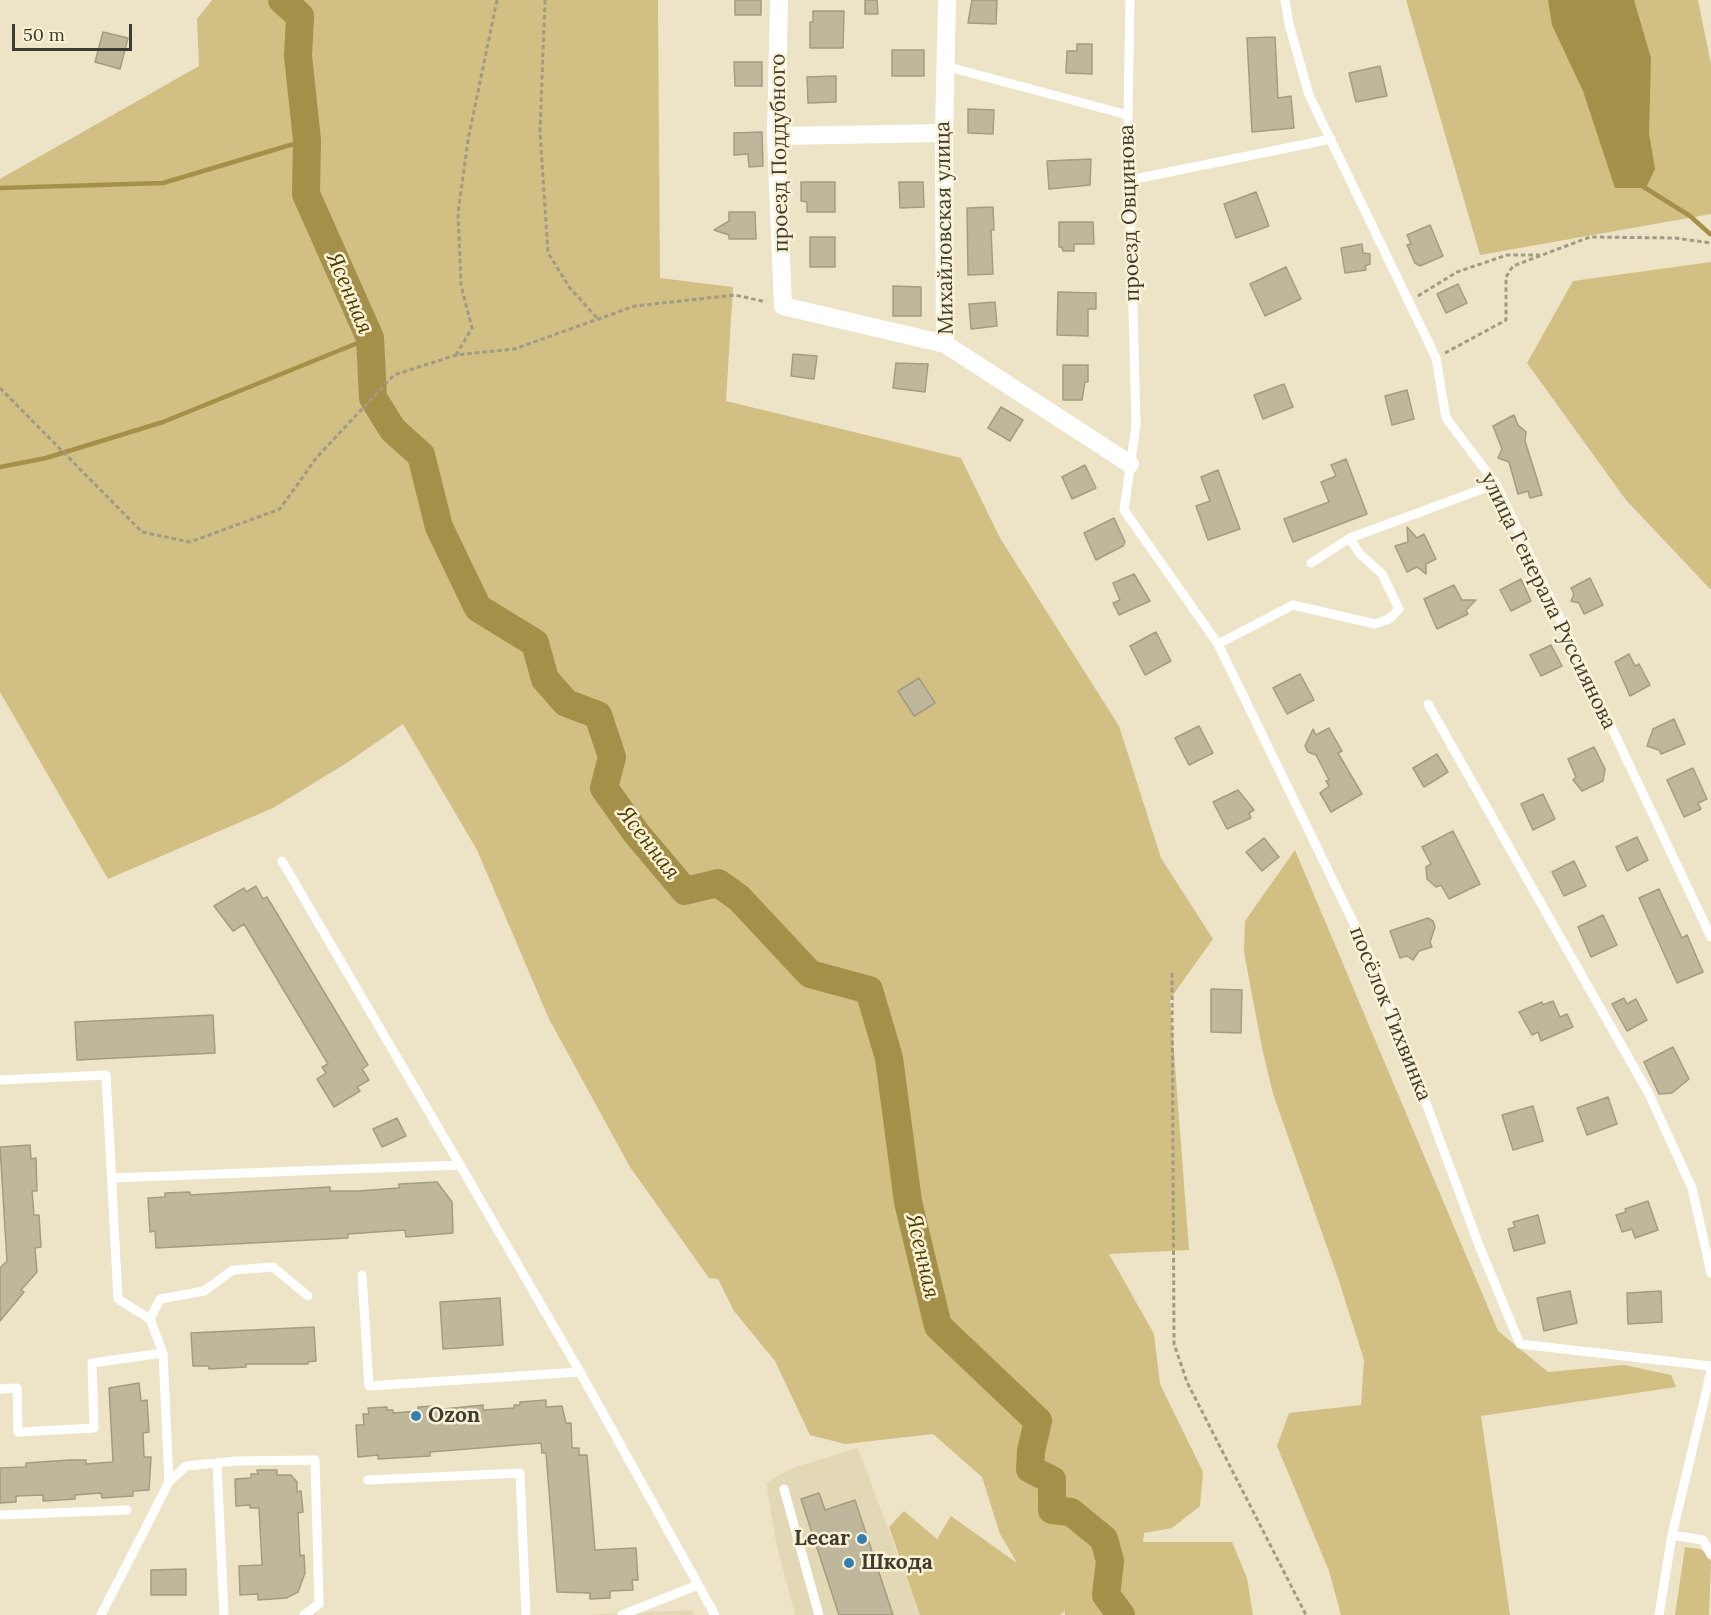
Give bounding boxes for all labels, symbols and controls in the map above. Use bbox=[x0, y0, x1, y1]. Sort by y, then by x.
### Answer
scale bar bbox=[15, 12, 135, 50]
text: 50 m bbox=[23, 23, 65, 46]
street label: проезд Поддубного bbox=[766, 53, 794, 253]
street label: Михайловская улица bbox=[931, 121, 959, 335]
street label: проезд Овцинова bbox=[1114, 124, 1146, 302]
water label: Ясенная bbox=[320, 248, 378, 338]
street label: улица Генерала Руссиянова bbox=[1475, 468, 1621, 734]
water label: Ясенная bbox=[611, 801, 685, 885]
street label: посёлок Тихвинка bbox=[1344, 923, 1436, 1105]
water label: Ясенная bbox=[899, 1211, 945, 1301]
place label: Ozon bbox=[428, 1403, 480, 1429]
marker: Ozon bbox=[409, 1409, 423, 1423]
place label: Lecar bbox=[794, 1526, 850, 1552]
marker: Lecar bbox=[855, 1532, 869, 1546]
place label: Шкода bbox=[861, 1550, 933, 1576]
marker: Шкода bbox=[842, 1556, 856, 1570]

